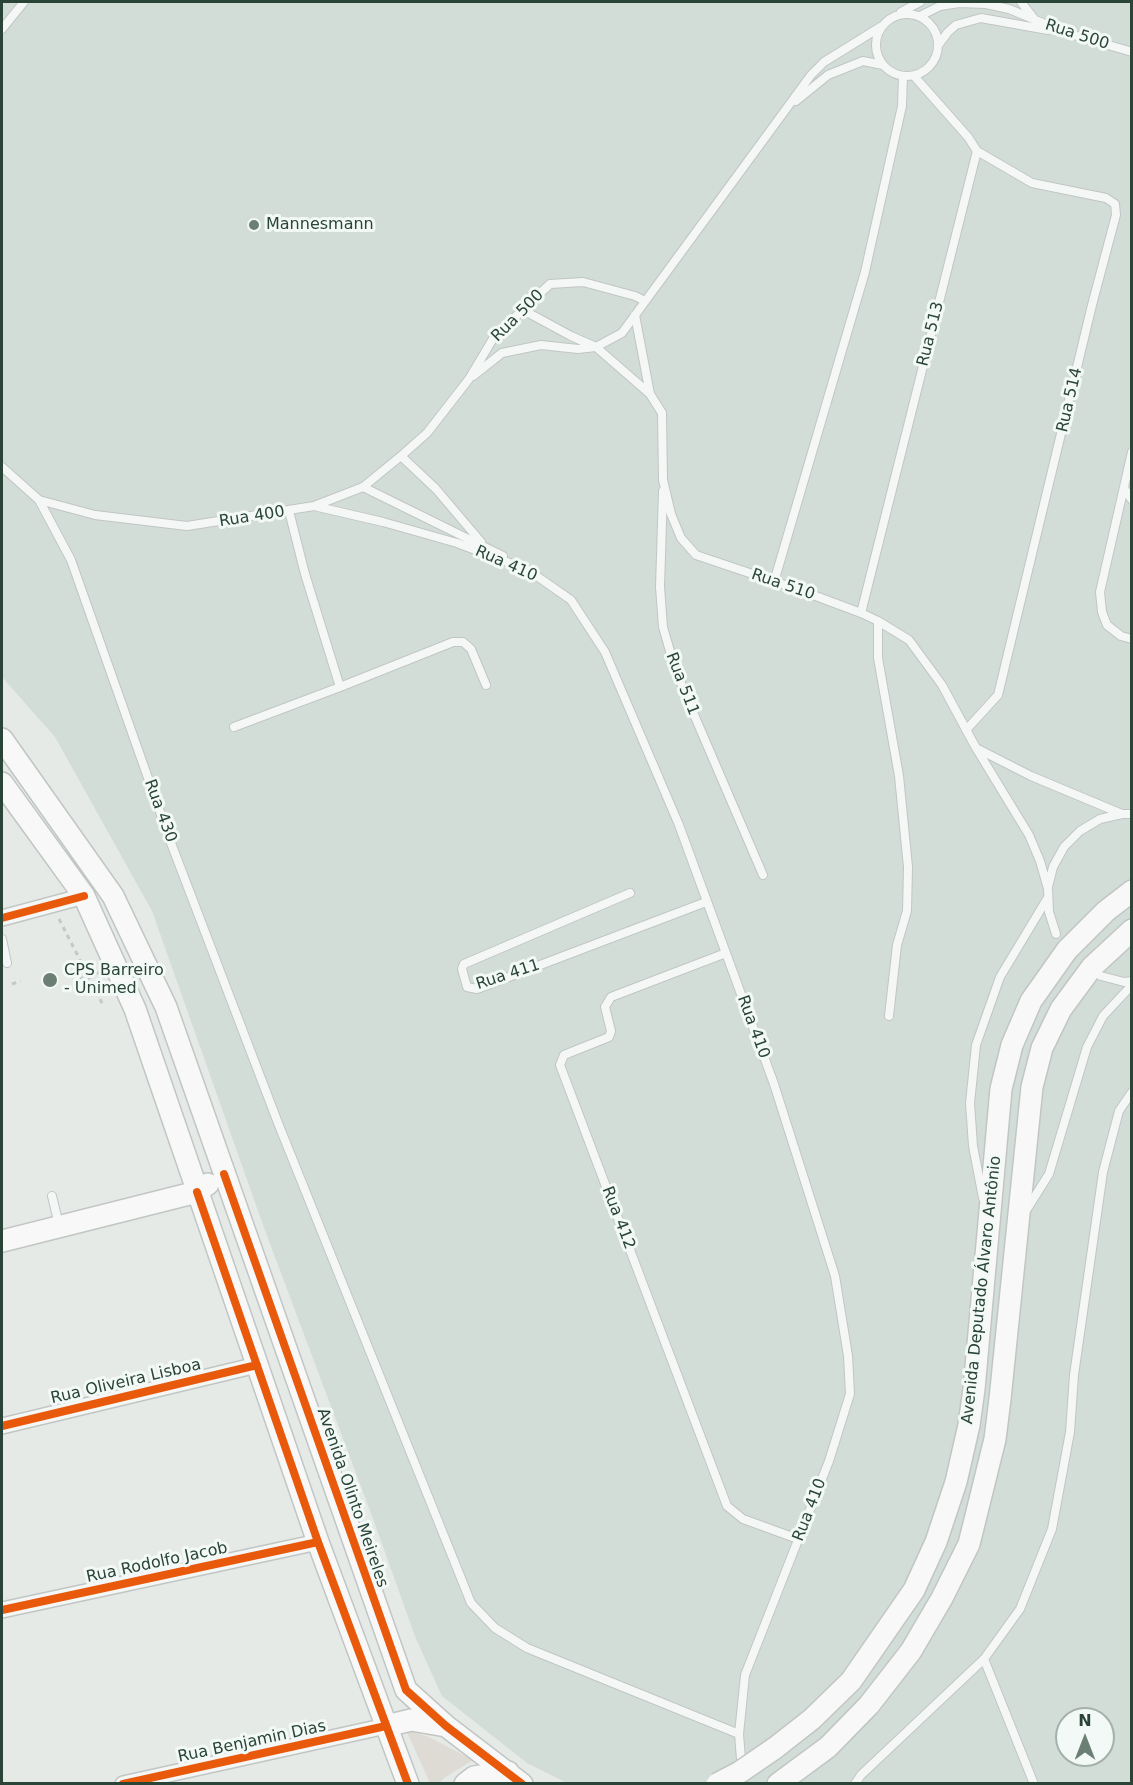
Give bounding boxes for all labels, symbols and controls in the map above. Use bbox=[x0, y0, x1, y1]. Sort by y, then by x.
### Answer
street label: Rua 500 bbox=[1043, 16, 1111, 54]
place label: Mannesmann bbox=[266, 215, 374, 235]
marker: Mannesmann bbox=[247, 218, 261, 232]
street label: Rua 500 bbox=[488, 286, 548, 346]
street label: Rua 513 bbox=[914, 300, 948, 368]
street label: Rua 514 bbox=[1053, 366, 1087, 434]
street label: Rua 400 bbox=[218, 502, 286, 532]
street label: Rua 410 bbox=[472, 542, 540, 586]
street label: Rua 510 bbox=[749, 565, 817, 605]
street label: Rua 511 bbox=[661, 650, 703, 718]
street label: Rua 430 bbox=[140, 777, 180, 845]
street label: Rua 411 bbox=[474, 956, 542, 994]
place label: CPS Barreiro - Unimed bbox=[64, 961, 164, 999]
marker: CPS Barreiro - Unimed bbox=[41, 971, 59, 989]
street label: Rua 410 bbox=[733, 993, 773, 1061]
street label: Avenida Deputado Álvaro Antônio bbox=[958, 1155, 1006, 1425]
street label: Rua 412 bbox=[597, 1184, 639, 1252]
street label: Rua Oliveira Lisboa bbox=[49, 1355, 203, 1409]
street label: Avenida Olinto Meireles bbox=[312, 1406, 392, 1590]
street label: Rua 410 bbox=[789, 1476, 831, 1544]
street label: Rua Rodolfo Jacob bbox=[85, 1539, 229, 1587]
north arrow bbox=[1055, 1707, 1115, 1767]
text: N bbox=[1078, 1711, 1092, 1730]
street label: Rua Benjamin Dias bbox=[176, 1717, 328, 1767]

